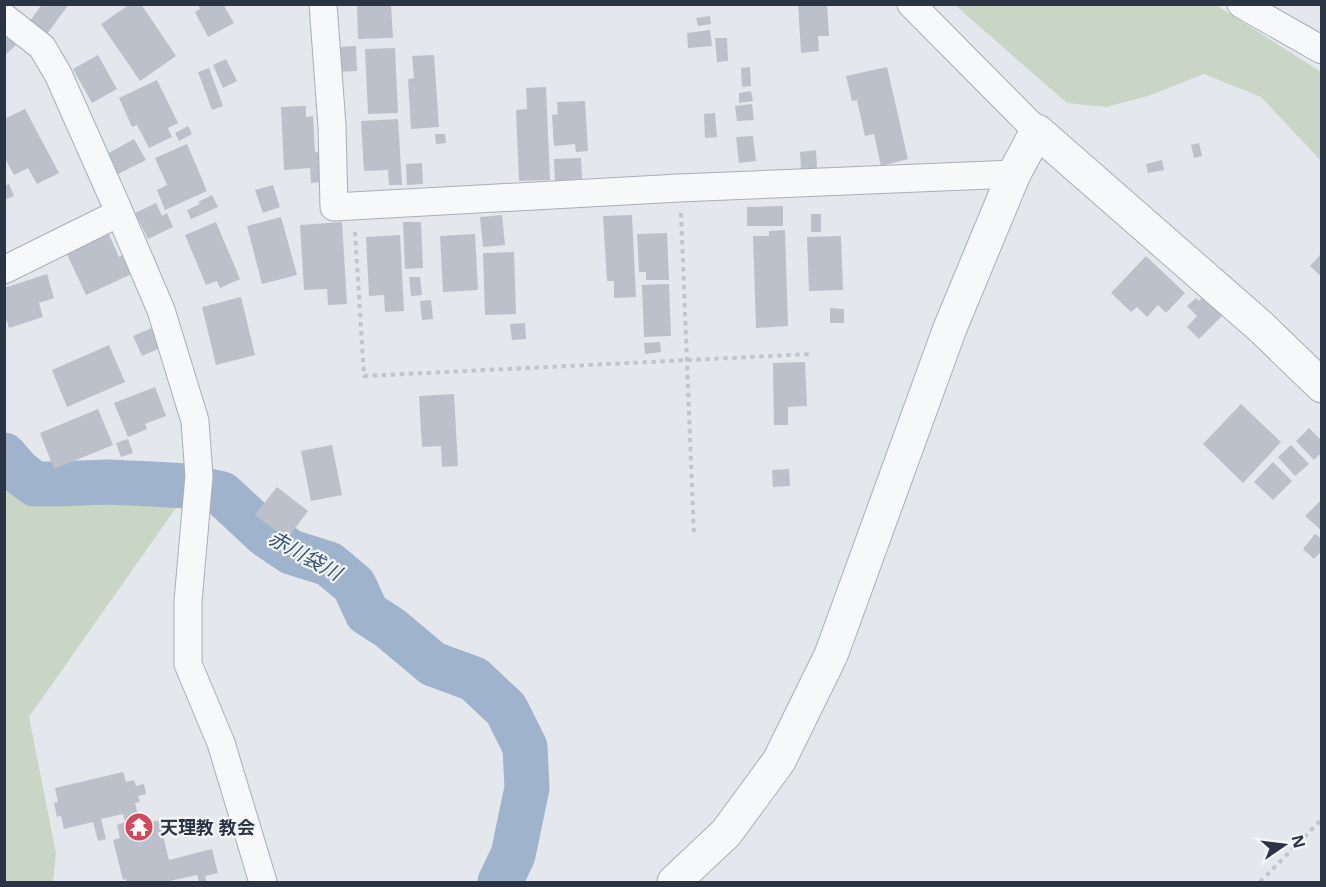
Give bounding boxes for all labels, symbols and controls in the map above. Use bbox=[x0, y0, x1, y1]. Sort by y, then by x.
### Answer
water label: 赤川袋川 bbox=[263, 524, 348, 587]
temple icon: 天理教 教会 bbox=[123, 811, 155, 843]
place label: 天理教 教会 bbox=[160, 815, 255, 839]
north arrow bbox=[1254, 815, 1314, 875]
text: N bbox=[1286, 832, 1311, 850]

